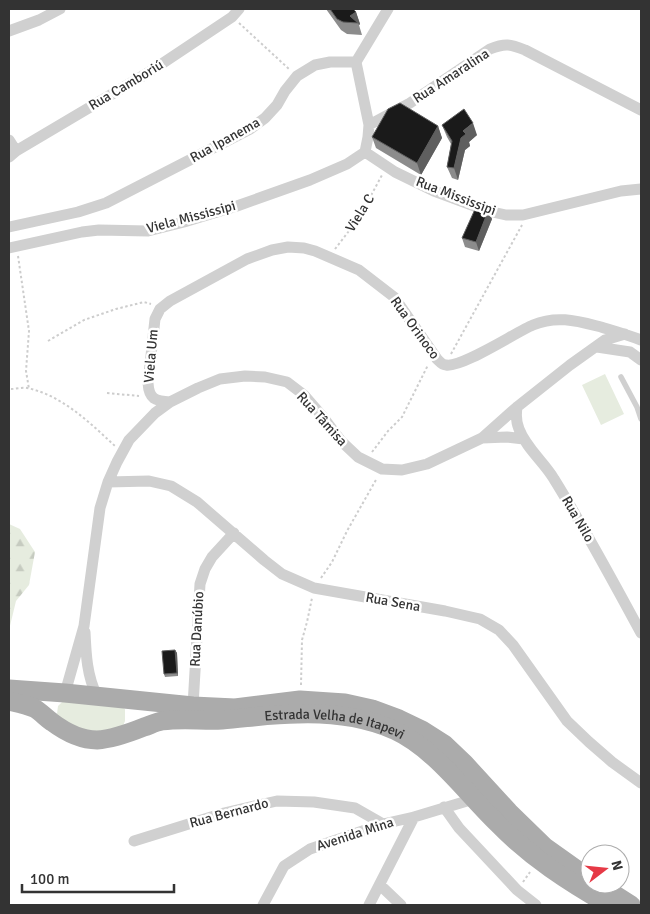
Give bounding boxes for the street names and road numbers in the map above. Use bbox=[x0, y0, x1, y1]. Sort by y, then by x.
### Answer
street label: Rua Amaralina bbox=[410, 45, 492, 107]
street label: Rua Camboriú bbox=[86, 56, 166, 114]
street label: Rua Ipanema bbox=[187, 114, 263, 166]
street label: Rua Mississipi bbox=[414, 173, 498, 219]
street label: Viela C bbox=[342, 191, 378, 235]
street label: Viela Mississipi bbox=[145, 197, 237, 237]
street label: Rua Orinoco bbox=[387, 293, 443, 363]
street label: Viela Um bbox=[140, 329, 162, 383]
street label: Rua Tâmisa bbox=[293, 388, 351, 450]
street label: Rua Nilo bbox=[558, 493, 598, 545]
street label: Rua Sena bbox=[364, 589, 422, 615]
street label: Rua Danúbio bbox=[187, 591, 207, 667]
street label: Estrada Velha de Itapevi bbox=[264, 705, 408, 743]
street label: Rua Bernardo bbox=[188, 794, 270, 832]
street label: Avenida Mina bbox=[314, 813, 396, 855]

